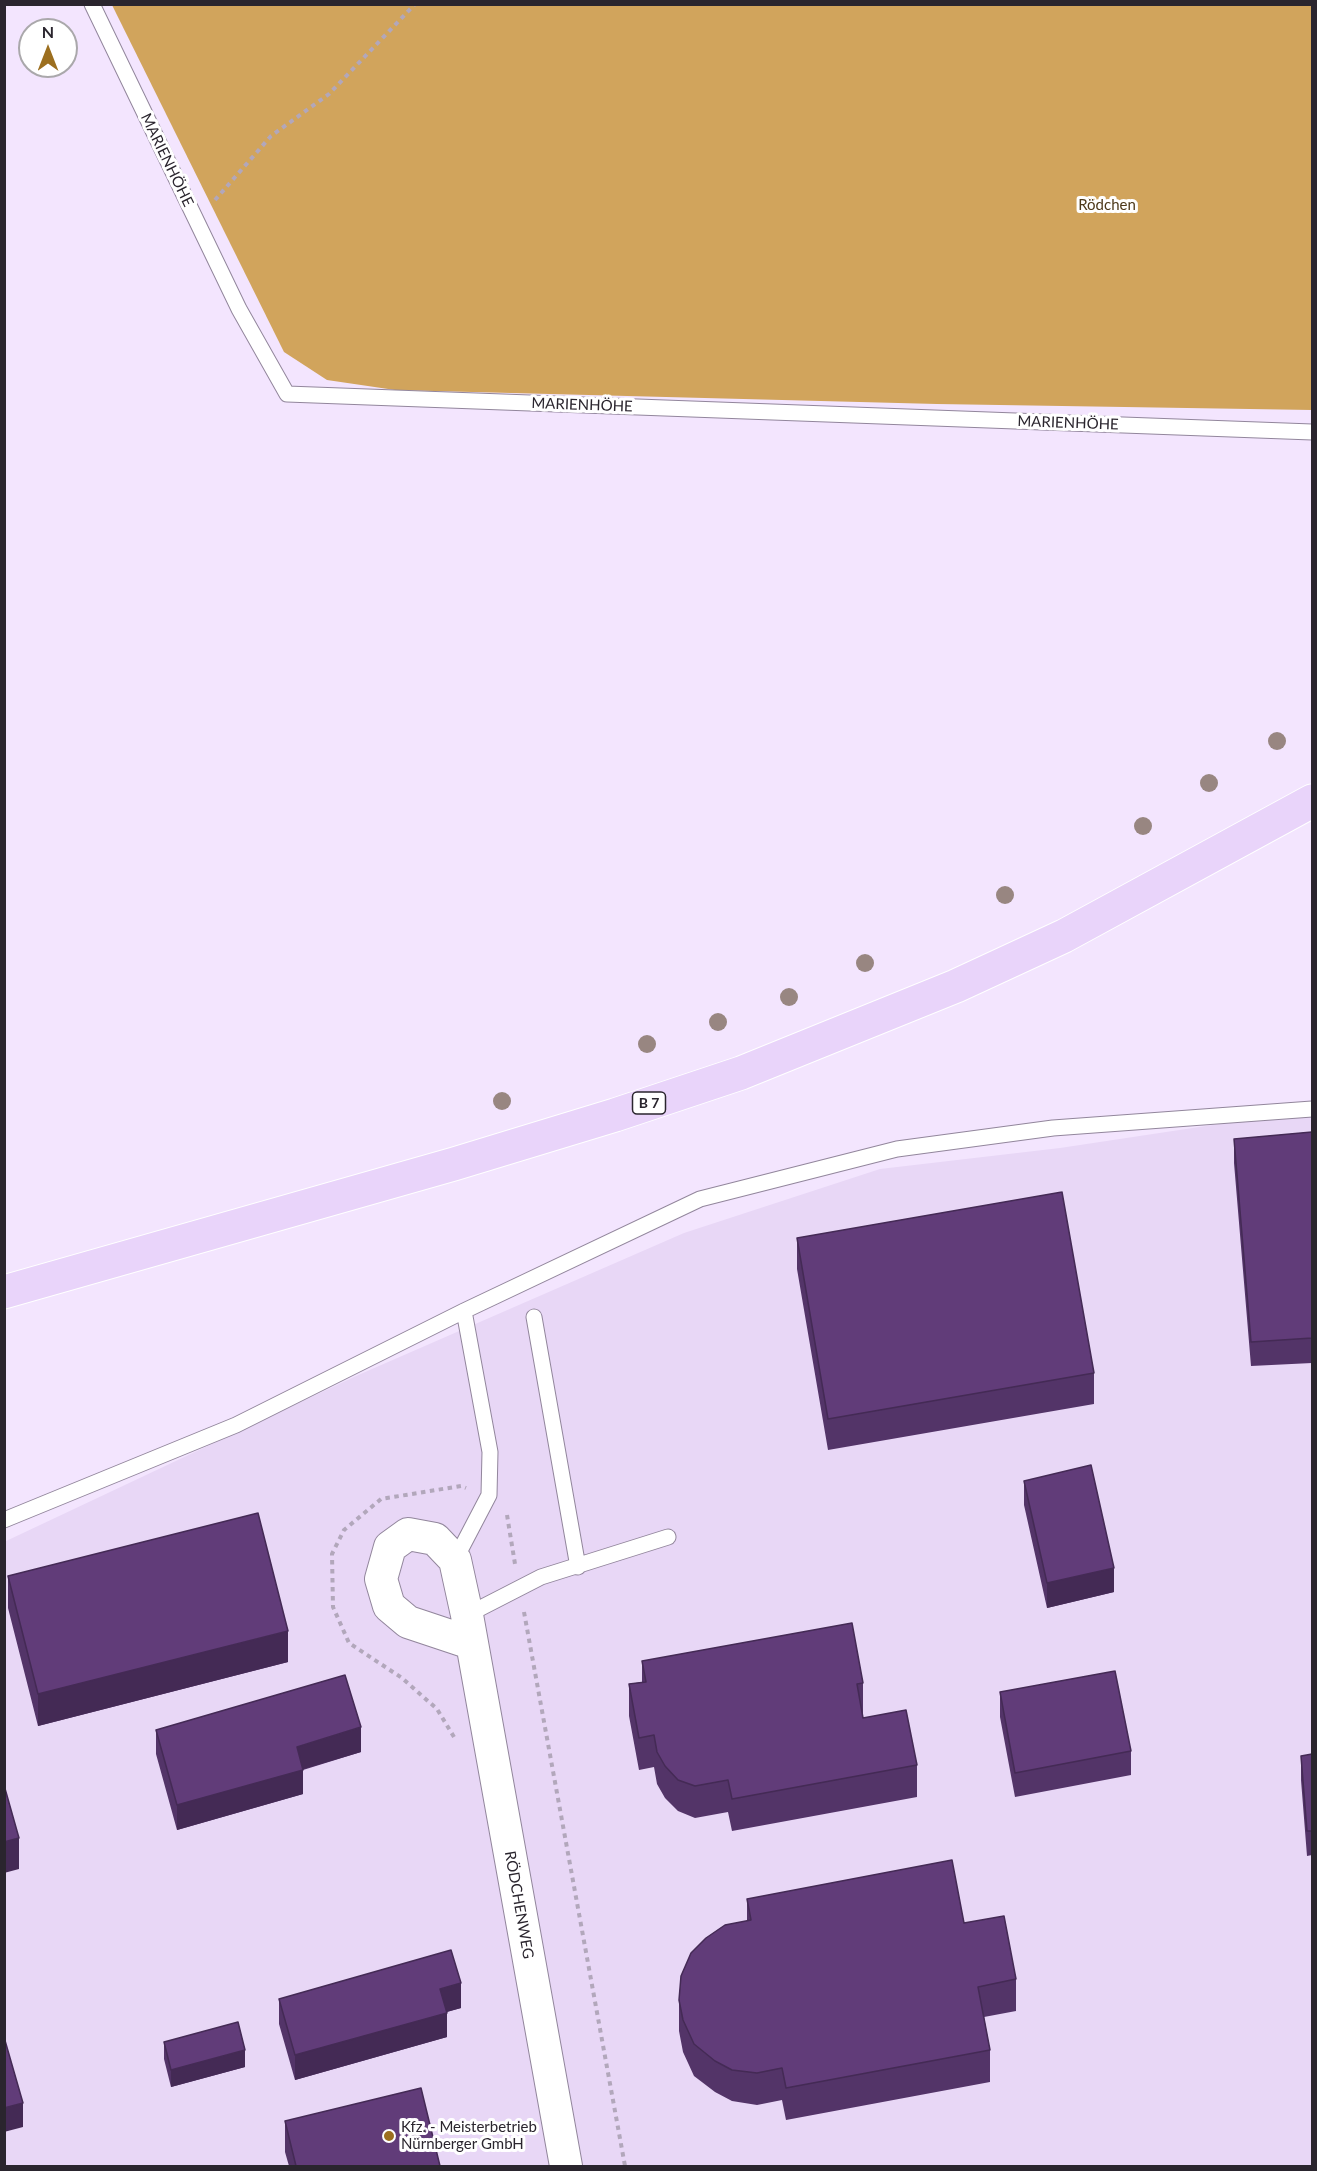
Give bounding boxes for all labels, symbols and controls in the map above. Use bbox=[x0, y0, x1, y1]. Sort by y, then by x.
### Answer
north arrow bbox=[18, 18, 78, 78]
text: N bbox=[42, 22, 54, 41]
street label: MARIENHÖHE bbox=[137, 110, 197, 210]
park label: Rödchen bbox=[1078, 196, 1136, 214]
street label: MARIENHÖHE bbox=[531, 394, 633, 416]
street label: MARIENHÖHE bbox=[1017, 412, 1119, 434]
road number: B 7 bbox=[632, 1092, 666, 1114]
street label: RÖDCHENWEG bbox=[501, 1850, 537, 1960]
place label: Kfz. - Meisterbetrieb Nürnberger GmbH bbox=[401, 2118, 537, 2153]
marker: Kfz. - Meisterbetrieb Nürnberger GmbH bbox=[382, 2129, 396, 2143]

